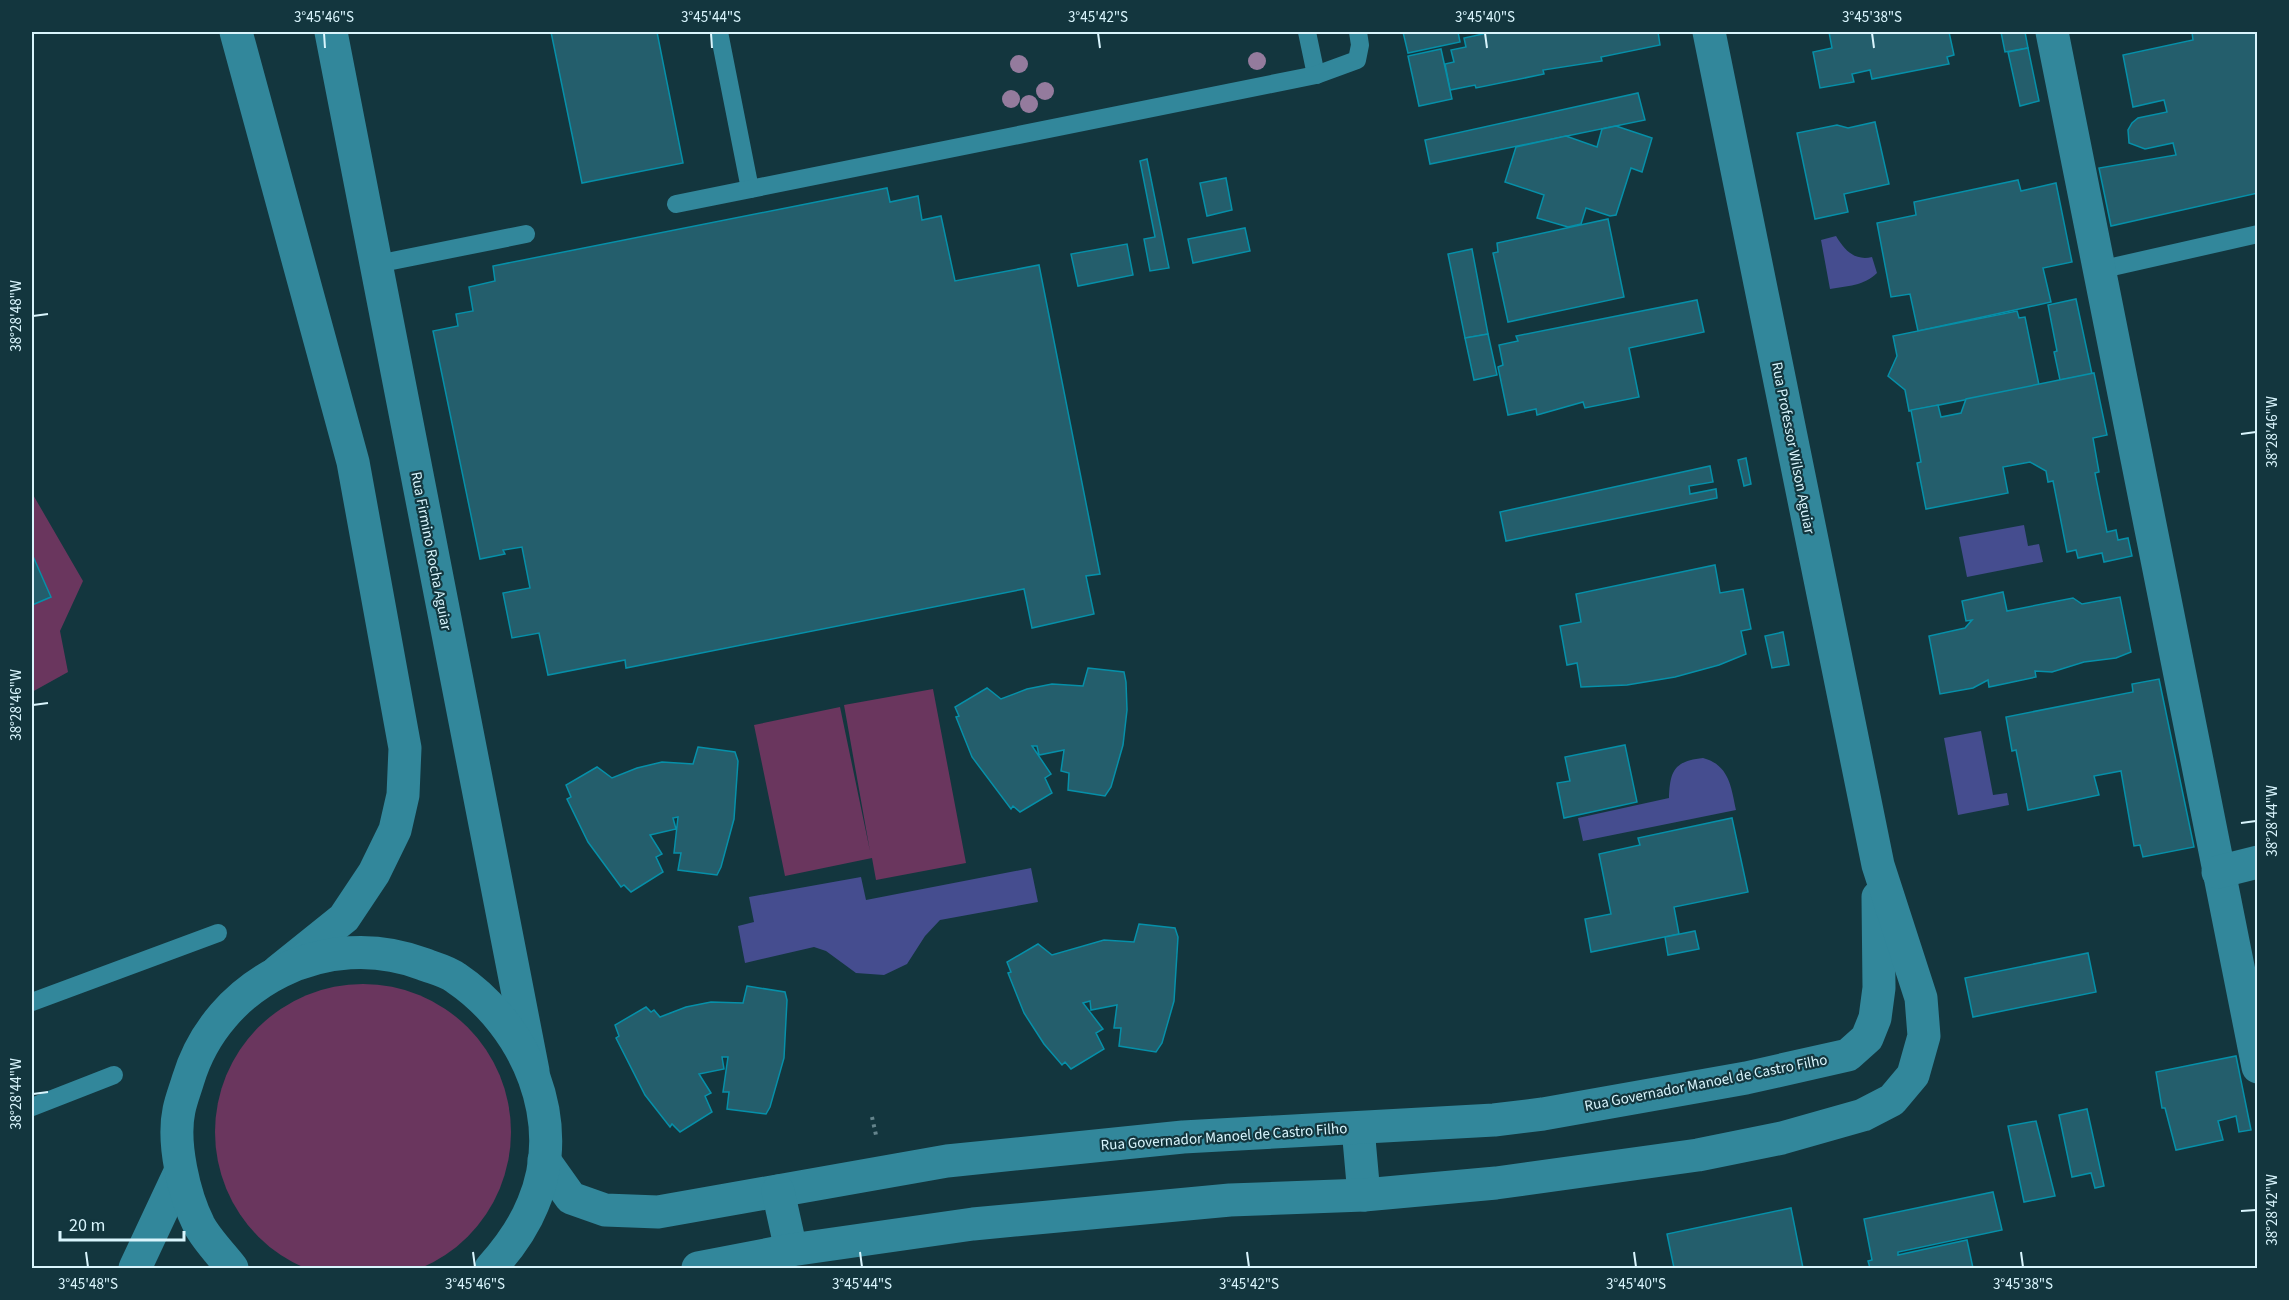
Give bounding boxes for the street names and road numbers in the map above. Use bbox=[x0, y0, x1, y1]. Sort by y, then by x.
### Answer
street label: Rua Professor Wilson Aguiar bbox=[1766, 360, 1820, 537]
street label: Rua Firmino Rocha Aguiar bbox=[405, 470, 457, 633]
street label: Rua Governador Manoel de Castro Filho bbox=[1583, 1049, 1829, 1117]
street label: Rua Governador Manoel de Castro Filho bbox=[1100, 1118, 1348, 1156]

